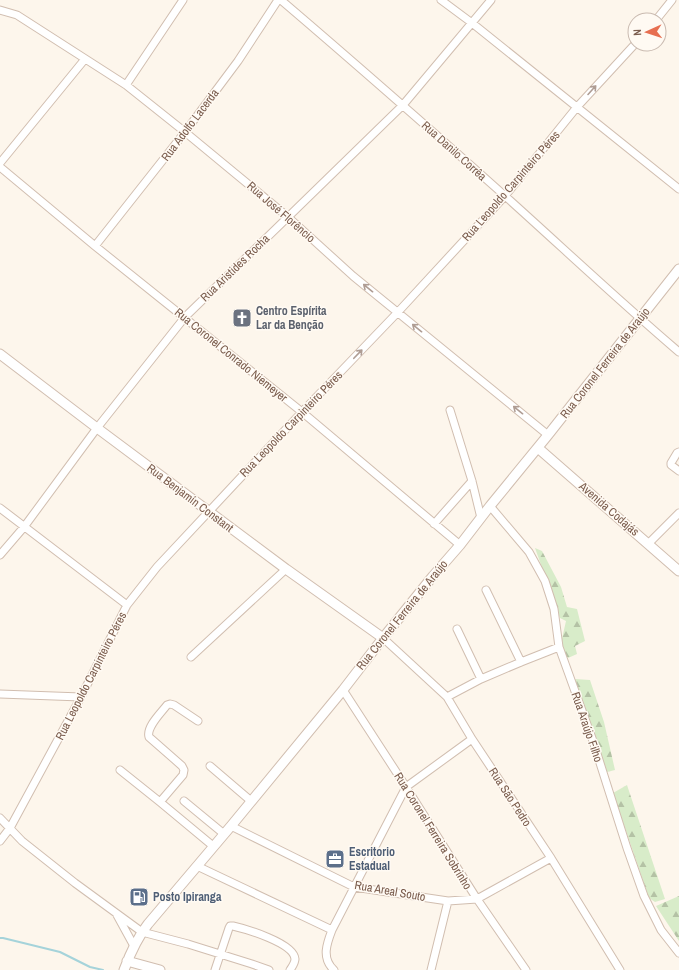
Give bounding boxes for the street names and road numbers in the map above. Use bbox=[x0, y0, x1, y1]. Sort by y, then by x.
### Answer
street label: Rua Adolfo Lacerda bbox=[158, 85, 223, 164]
street label: Rua Danilo Corrêa bbox=[418, 118, 490, 185]
street label: Rua Leopoldo Carpinteiro Péres bbox=[458, 127, 564, 245]
street label: Rua José Florêncio bbox=[244, 178, 318, 246]
street label: Rua Aristides Rocha bbox=[197, 231, 273, 305]
street label: Rua Coronel Conrado Niemeyer bbox=[171, 304, 291, 406]
street label: Rua Coronel Ferreira de Araújo bbox=[557, 304, 653, 422]
street label: Rua Leopoldo Carpinteiro Péres bbox=[236, 367, 346, 481]
street label: Rua Benjamín Constant bbox=[143, 460, 237, 536]
street label: Avenida Codajás bbox=[575, 478, 643, 540]
street label: Rua Coronel Ferreira de Araújo bbox=[353, 557, 451, 673]
street label: Rua Leopoldo Carpinteiro Péres bbox=[52, 609, 130, 743]
street label: Rua Araújo Filho bbox=[568, 690, 606, 764]
street label: Rua São Pedro bbox=[485, 764, 535, 830]
street label: Rua Coronel Ferreira Sobrinho bbox=[390, 769, 476, 893]
street label: Rua Areal Souto bbox=[353, 877, 427, 905]

